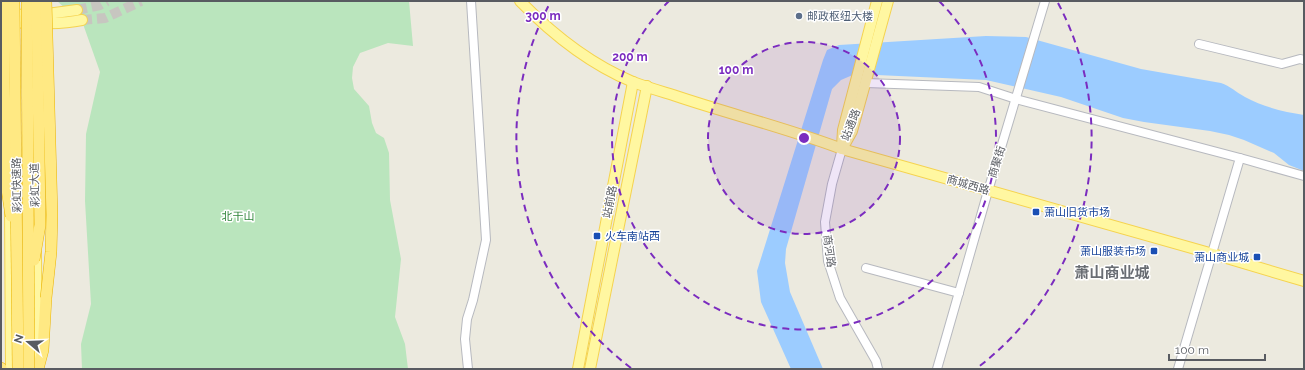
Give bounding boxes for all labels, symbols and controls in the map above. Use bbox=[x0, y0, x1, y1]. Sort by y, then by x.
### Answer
text: 300 m bbox=[525, 9, 561, 23]
place label: 邮政枢纽大楼 bbox=[807, 10, 873, 23]
marker: 邮政枢纽大楼 bbox=[794, 11, 804, 21]
text: 200 m bbox=[612, 50, 648, 64]
text: 100 m bbox=[719, 63, 753, 77]
street label: 站通路 bbox=[839, 107, 863, 143]
centre of rings bbox=[797, 131, 811, 145]
street label: 商聚街 bbox=[986, 144, 1008, 180]
street label: 彩虹快速路 bbox=[10, 157, 24, 213]
street label: 彩虹大道 bbox=[28, 163, 42, 207]
street label: 商城西路 bbox=[945, 173, 991, 197]
street label: 站前路 bbox=[600, 185, 620, 219]
place label: 萧山旧货市场 bbox=[1044, 206, 1110, 219]
marker: 萧山旧货市场 bbox=[1031, 207, 1041, 217]
park label: 北干山 bbox=[222, 210, 255, 223]
place label: 火车南站西 bbox=[605, 230, 660, 243]
marker: 火车南站西 bbox=[592, 231, 602, 241]
street label: 商河路 bbox=[820, 234, 838, 268]
place label: 萧山服装市场 bbox=[1080, 245, 1146, 258]
marker: 萧山服装市场 bbox=[1149, 246, 1159, 256]
place label: 萧山商业城 bbox=[1194, 251, 1249, 264]
marker: 萧山商业城 bbox=[1252, 252, 1262, 262]
district label: 萧山商业城 bbox=[1074, 264, 1150, 282]
north arrow bbox=[8, 322, 48, 362]
text: N bbox=[12, 333, 27, 345]
scale bar bbox=[1169, 336, 1265, 362]
text: 100 m bbox=[1175, 343, 1209, 357]

